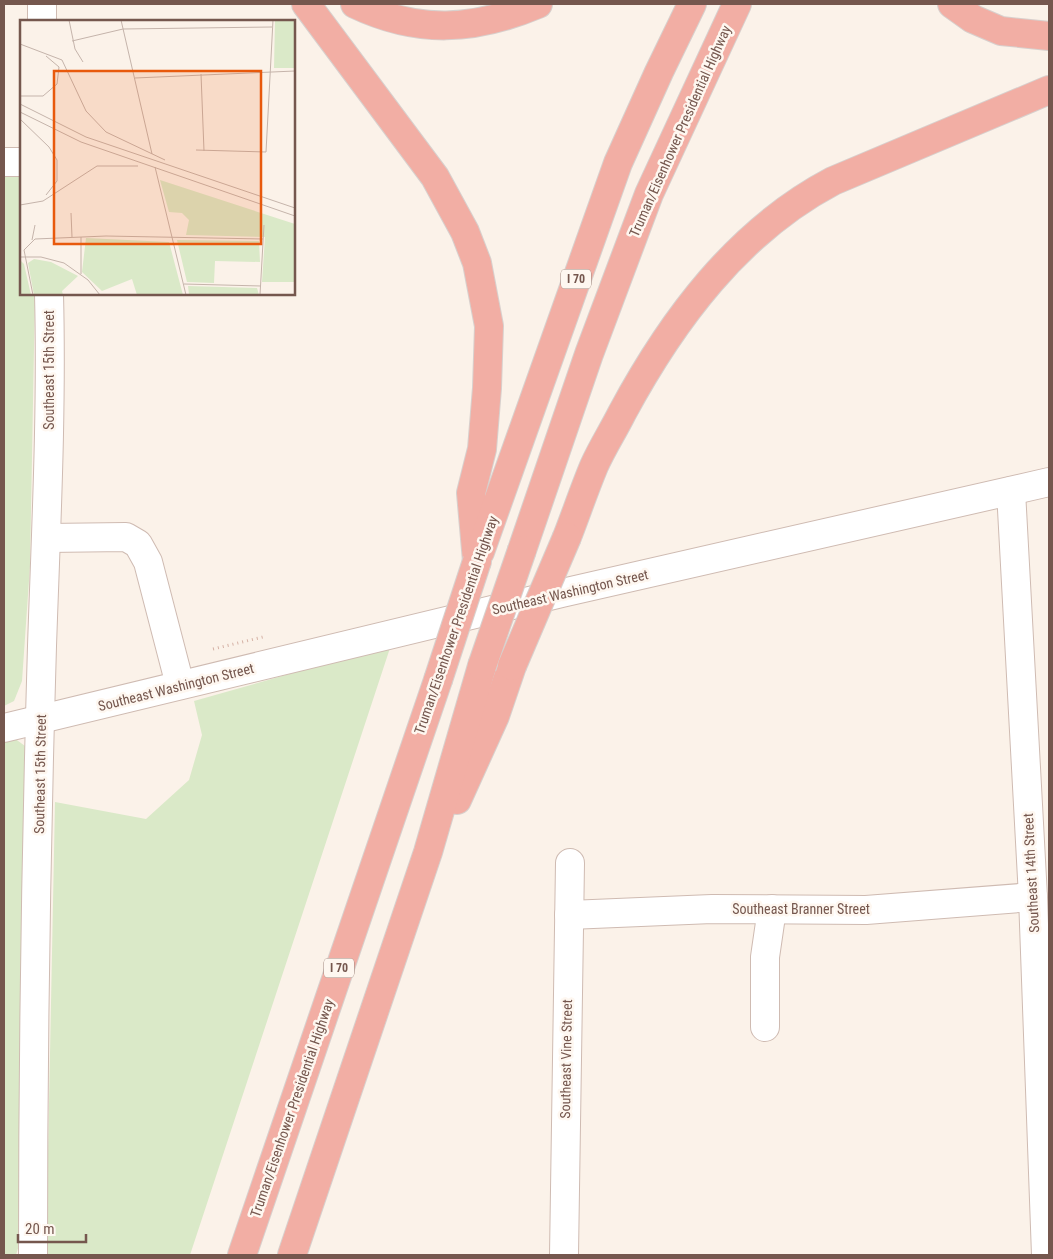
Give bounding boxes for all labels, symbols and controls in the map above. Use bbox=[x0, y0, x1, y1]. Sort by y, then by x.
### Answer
inset map bbox=[20, 20, 295, 295]
street label: Truman/Eisenhower Presidential Highway bbox=[626, 23, 734, 239]
road number: I 70 bbox=[561, 270, 591, 288]
street label: Southeast 15th Street bbox=[41, 310, 57, 430]
street label: Truman/Eisenhower Presidential Highway bbox=[411, 514, 501, 736]
street label: Southeast Washington Street bbox=[490, 566, 650, 618]
street label: Southeast Washington Street bbox=[96, 660, 256, 714]
street label: Southeast 15th Street bbox=[31, 714, 49, 834]
street label: Southeast 14th Street bbox=[1020, 813, 1042, 933]
street label: Southeast Branner Street bbox=[732, 901, 870, 917]
road number: I 70 bbox=[324, 958, 354, 978]
street label: Truman/Eisenhower Presidential Highway bbox=[247, 997, 337, 1219]
street label: Southeast Vine Street bbox=[557, 999, 575, 1119]
scale bar bbox=[18, 1212, 85, 1244]
text: 20 m bbox=[25, 1220, 55, 1238]

